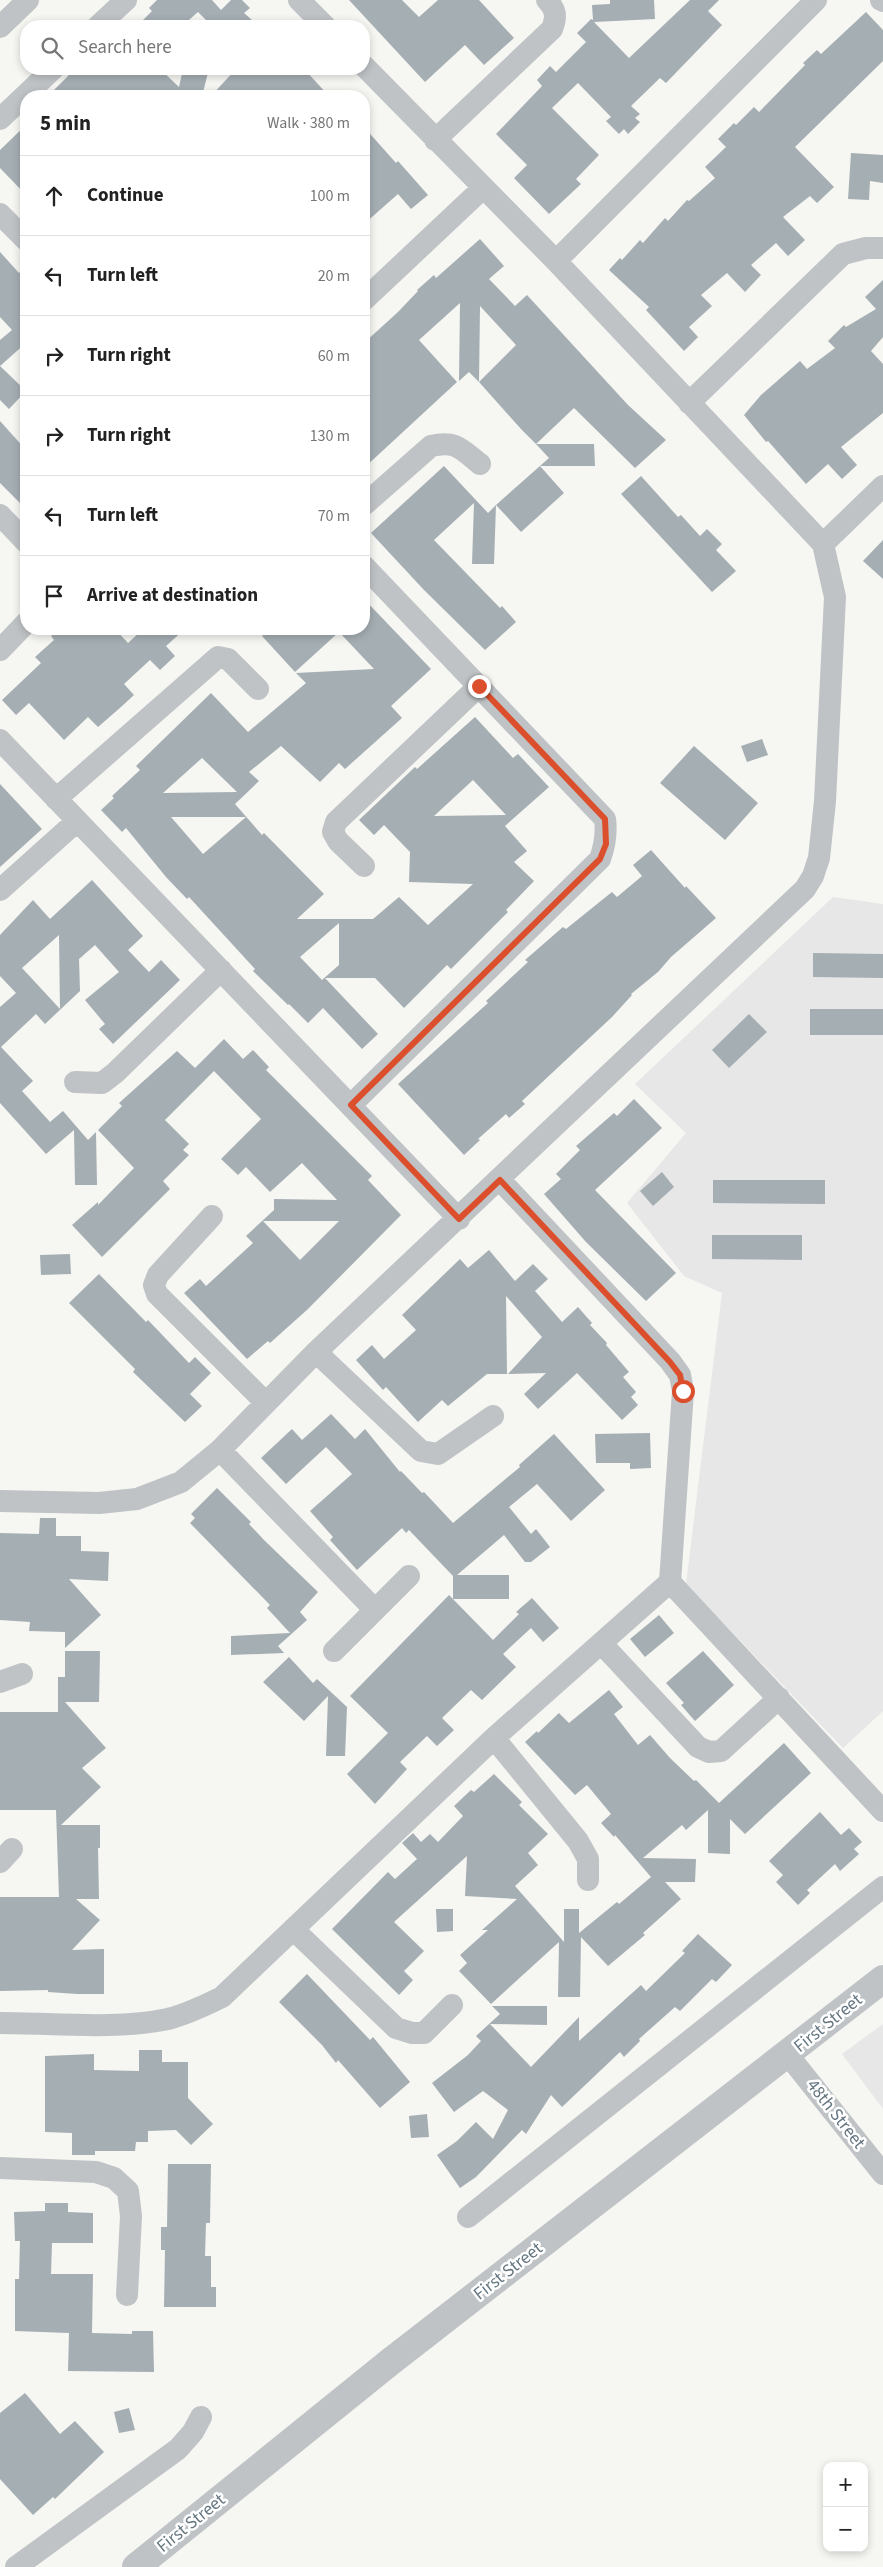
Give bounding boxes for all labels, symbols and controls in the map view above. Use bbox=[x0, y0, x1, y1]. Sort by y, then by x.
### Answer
search box bbox=[20, 20, 370, 75]
icon: search bbox=[38, 34, 66, 62]
text: Search here bbox=[78, 34, 172, 61]
text: 5 min bbox=[40, 108, 91, 138]
text: Walk · 380 m bbox=[267, 112, 350, 134]
icon: ahead bbox=[40, 182, 68, 210]
text: Continue bbox=[87, 182, 164, 209]
text: 100 m bbox=[310, 185, 350, 207]
icon: left bbox=[40, 262, 68, 290]
text: Turn left bbox=[87, 262, 158, 289]
text: 20 m bbox=[318, 265, 350, 287]
icon: right bbox=[40, 342, 68, 370]
text: Turn right bbox=[87, 342, 171, 369]
text: 60 m bbox=[318, 345, 350, 367]
icon: right bbox=[40, 422, 68, 450]
text: Turn right bbox=[87, 422, 171, 449]
text: 130 m bbox=[310, 425, 350, 447]
icon: left bbox=[40, 502, 68, 530]
text: Turn left bbox=[87, 502, 158, 529]
text: 70 m bbox=[318, 505, 350, 527]
icon: arrive bbox=[40, 582, 68, 610]
text: Arrive at destination bbox=[87, 582, 258, 609]
route end bbox=[468, 675, 491, 698]
route start bbox=[672, 1380, 695, 1403]
street label: First Street bbox=[788, 1988, 868, 2058]
street label: 48th Street bbox=[801, 2074, 871, 2154]
street label: First Street bbox=[468, 2236, 548, 2306]
map controls bbox=[823, 2462, 868, 2552]
button: + bbox=[823, 2462, 868, 2507]
street label: First Street bbox=[151, 2488, 231, 2558]
button: − bbox=[823, 2507, 868, 2552]

